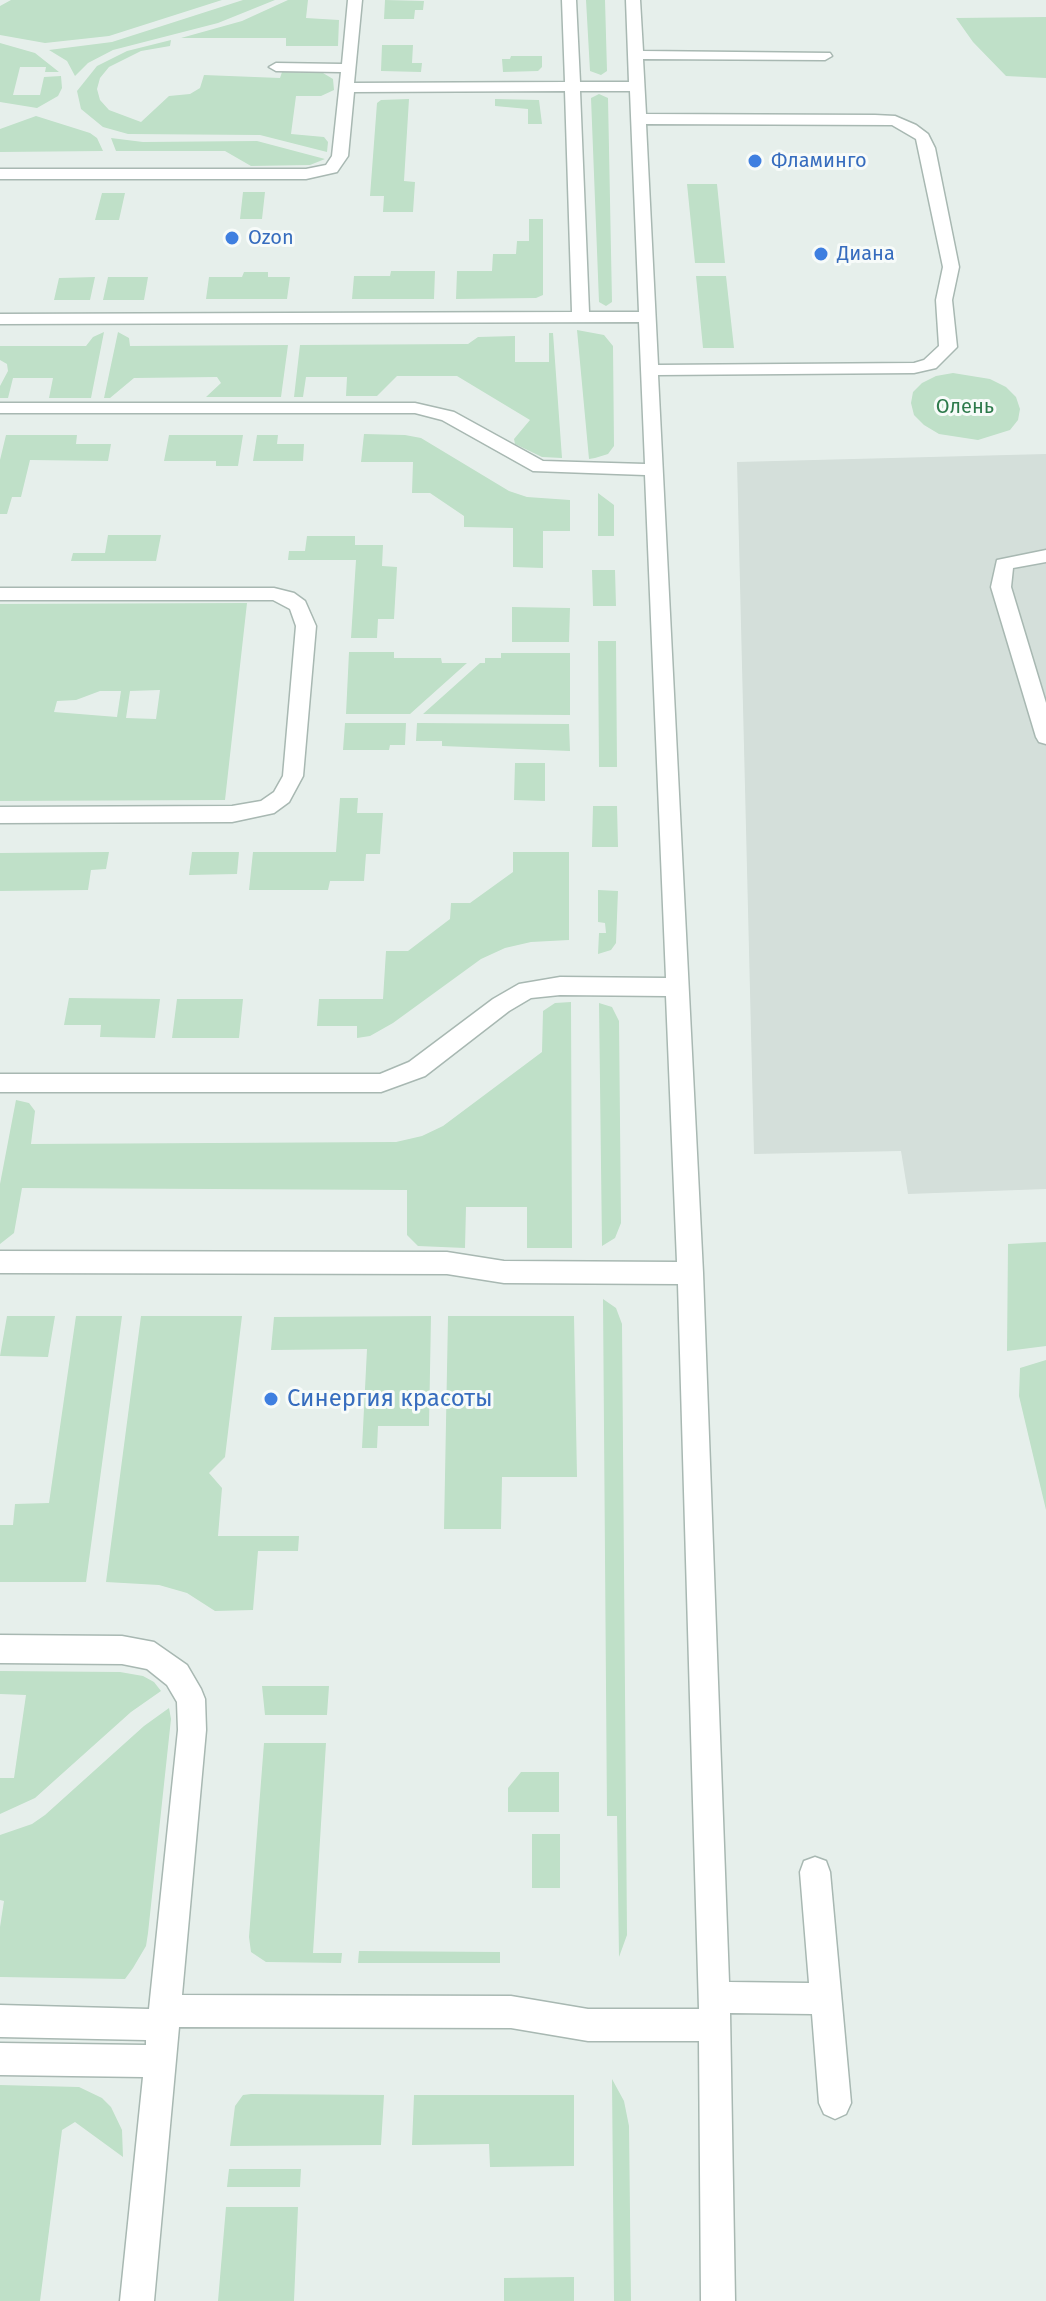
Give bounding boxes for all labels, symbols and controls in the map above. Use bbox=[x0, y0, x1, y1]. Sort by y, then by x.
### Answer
place label: Фламинго bbox=[771, 149, 867, 173]
marker: Фламинго bbox=[746, 152, 764, 170]
place label: Ozon bbox=[248, 226, 294, 250]
marker: Ozon bbox=[223, 229, 241, 247]
place label: Диана bbox=[837, 242, 895, 266]
marker: Диана bbox=[812, 245, 830, 263]
park label: Олень bbox=[936, 395, 994, 419]
place label: Синергия красоты bbox=[287, 1385, 493, 1413]
marker: Синергия красоты bbox=[262, 1390, 280, 1408]

